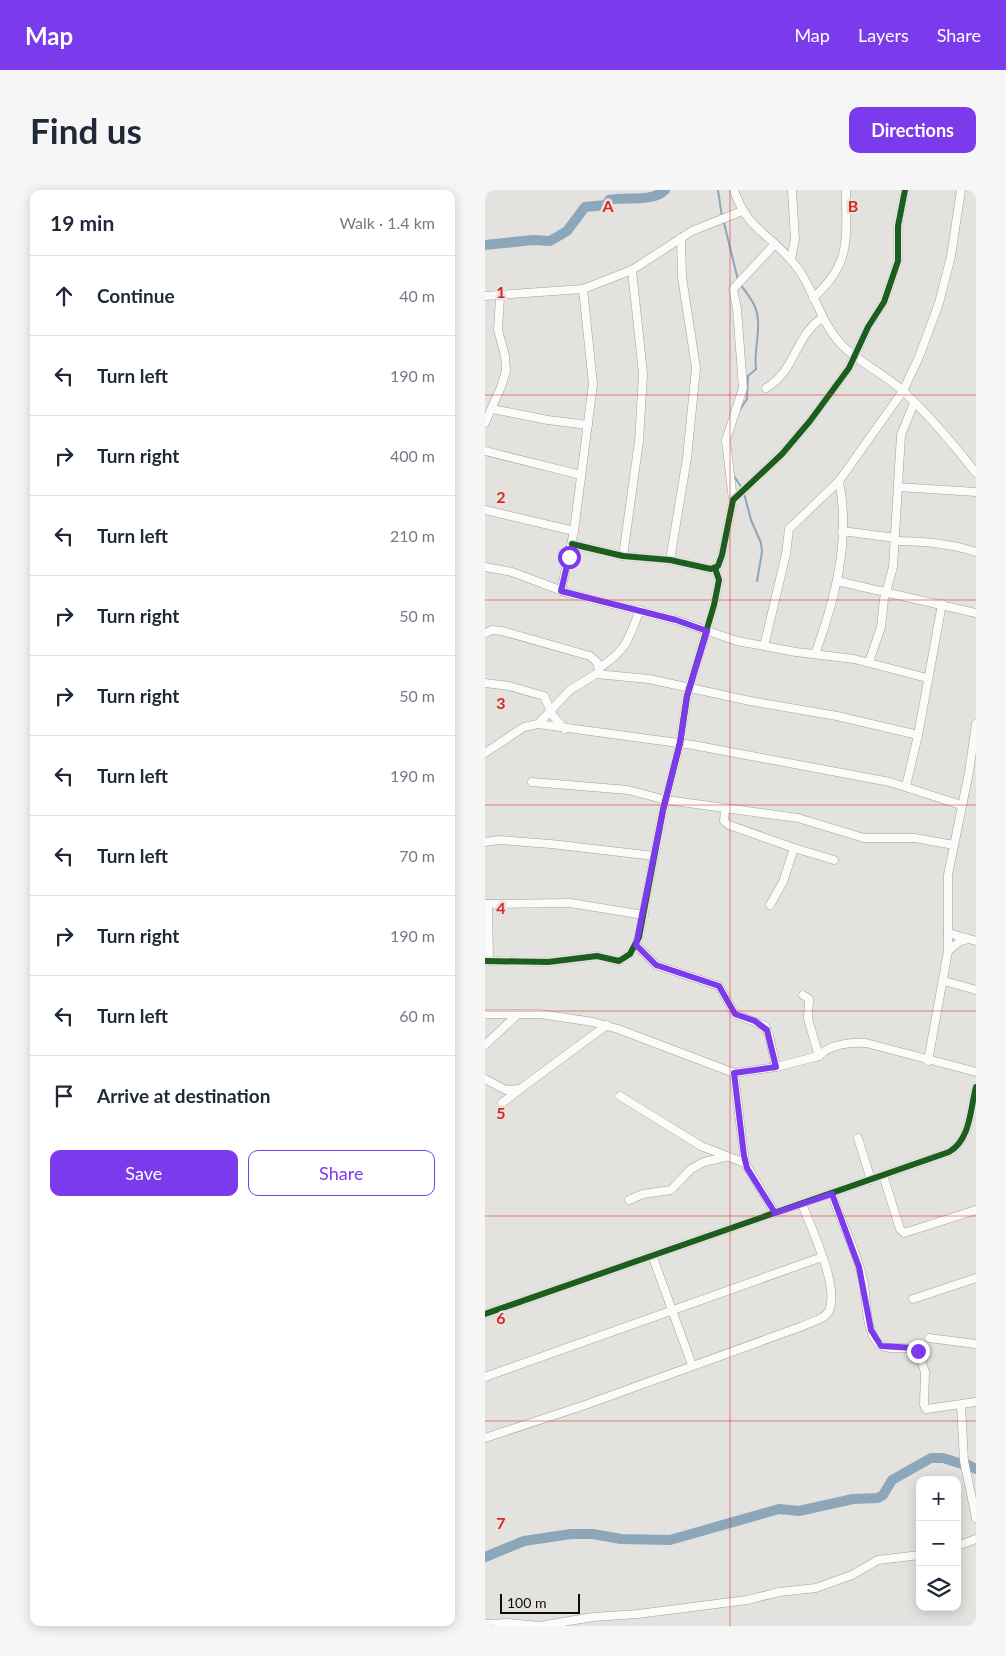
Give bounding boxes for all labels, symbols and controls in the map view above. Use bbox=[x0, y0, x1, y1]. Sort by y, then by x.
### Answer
text: Map bbox=[25, 21, 73, 50]
text: Map bbox=[794, 24, 830, 46]
text: Layers bbox=[858, 24, 909, 46]
text: Share bbox=[937, 24, 981, 46]
button: Directions bbox=[849, 107, 976, 153]
text: Find us bbox=[30, 109, 142, 151]
text: A bbox=[601, 196, 614, 215]
text: B bbox=[848, 196, 858, 215]
text: 19 min bbox=[50, 210, 114, 235]
text: Walk · 1.4 km bbox=[339, 213, 435, 232]
icon: ahead bbox=[50, 282, 78, 310]
text: 1 bbox=[496, 282, 506, 301]
text: Continue bbox=[97, 284, 175, 307]
text: 40 m bbox=[399, 286, 435, 305]
icon: left bbox=[50, 362, 78, 390]
text: Turn left bbox=[97, 364, 168, 387]
text: 190 m bbox=[390, 366, 435, 385]
icon: right bbox=[50, 442, 78, 470]
text: Turn right bbox=[97, 444, 179, 467]
text: 400 m bbox=[390, 446, 435, 465]
text: 2 bbox=[496, 487, 506, 506]
icon: left bbox=[50, 522, 78, 550]
text: Turn left bbox=[97, 524, 168, 547]
text: 210 m bbox=[390, 526, 435, 545]
route start bbox=[558, 546, 581, 569]
icon: right bbox=[50, 602, 78, 630]
text: Turn right bbox=[97, 604, 179, 627]
text: 50 m bbox=[399, 606, 435, 625]
icon: right bbox=[50, 682, 78, 710]
text: Turn right bbox=[97, 684, 179, 707]
text: 50 m bbox=[399, 686, 435, 705]
text: 3 bbox=[496, 693, 506, 712]
icon: left bbox=[50, 762, 78, 790]
text: Turn left bbox=[97, 764, 168, 787]
text: 190 m bbox=[390, 766, 435, 785]
icon: left bbox=[50, 842, 78, 870]
text: Turn left bbox=[97, 844, 168, 867]
text: 70 m bbox=[399, 846, 435, 865]
text: 4 bbox=[496, 898, 506, 917]
icon: right bbox=[50, 922, 78, 950]
text: Turn right bbox=[97, 924, 179, 947]
text: 190 m bbox=[390, 926, 435, 945]
icon: left bbox=[50, 1002, 78, 1030]
text: Turn left bbox=[97, 1004, 168, 1027]
text: 60 m bbox=[399, 1006, 435, 1025]
icon: arrive bbox=[50, 1082, 78, 1110]
text: Arrive at destination bbox=[97, 1084, 270, 1107]
text: 5 bbox=[496, 1103, 506, 1122]
button: Save bbox=[50, 1150, 238, 1196]
button: Share bbox=[248, 1150, 435, 1196]
text: 6 bbox=[496, 1308, 506, 1327]
route end bbox=[907, 1340, 930, 1363]
map controls bbox=[916, 1476, 961, 1611]
button: + bbox=[916, 1476, 961, 1521]
text: 7 bbox=[496, 1513, 506, 1532]
button: − bbox=[916, 1521, 961, 1566]
button: layers bbox=[916, 1566, 961, 1611]
scale bar bbox=[500, 1591, 580, 1614]
text: 100 m bbox=[507, 1594, 546, 1611]

